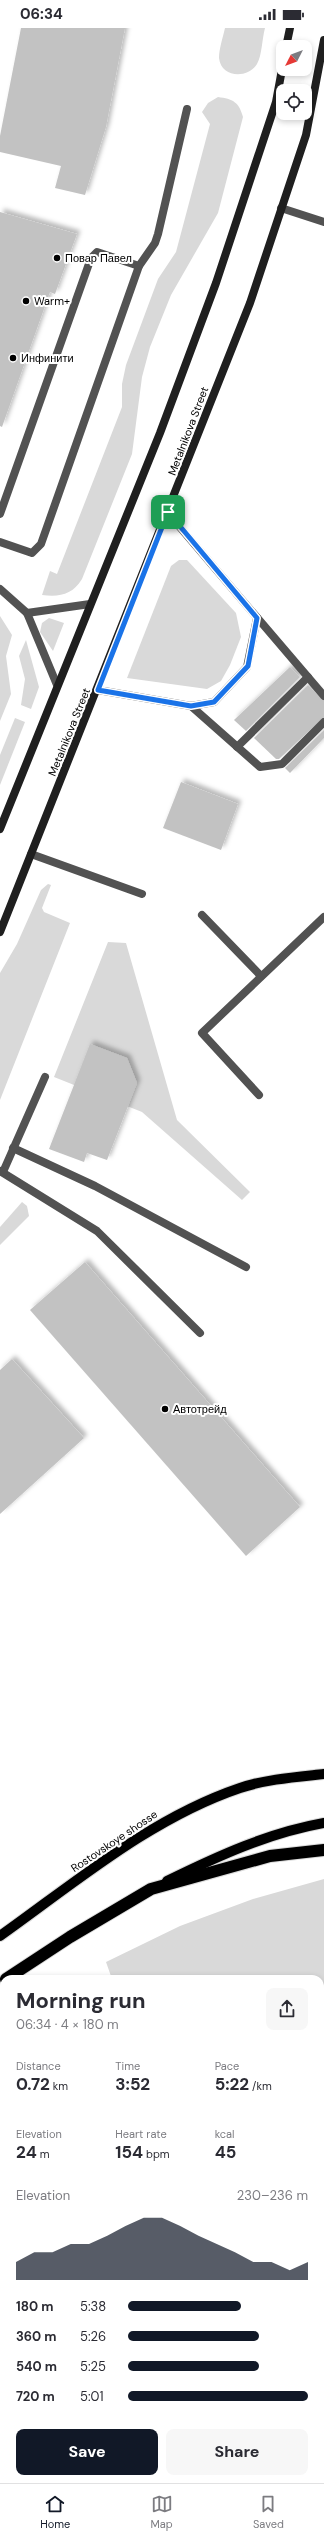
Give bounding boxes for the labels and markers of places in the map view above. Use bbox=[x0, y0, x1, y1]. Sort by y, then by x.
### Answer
place label: Повар Павел bbox=[65, 251, 132, 265]
marker: Повар Павел bbox=[52, 253, 62, 263]
place label: Warm+ bbox=[34, 294, 70, 308]
marker: Warm+ bbox=[21, 296, 31, 306]
place label: Инфинити bbox=[21, 351, 74, 365]
marker: Инфинити bbox=[8, 353, 18, 363]
pin bbox=[151, 495, 185, 529]
place label: Автотрейд bbox=[173, 1402, 227, 1416]
marker: Автотрейд bbox=[160, 1404, 170, 1414]

